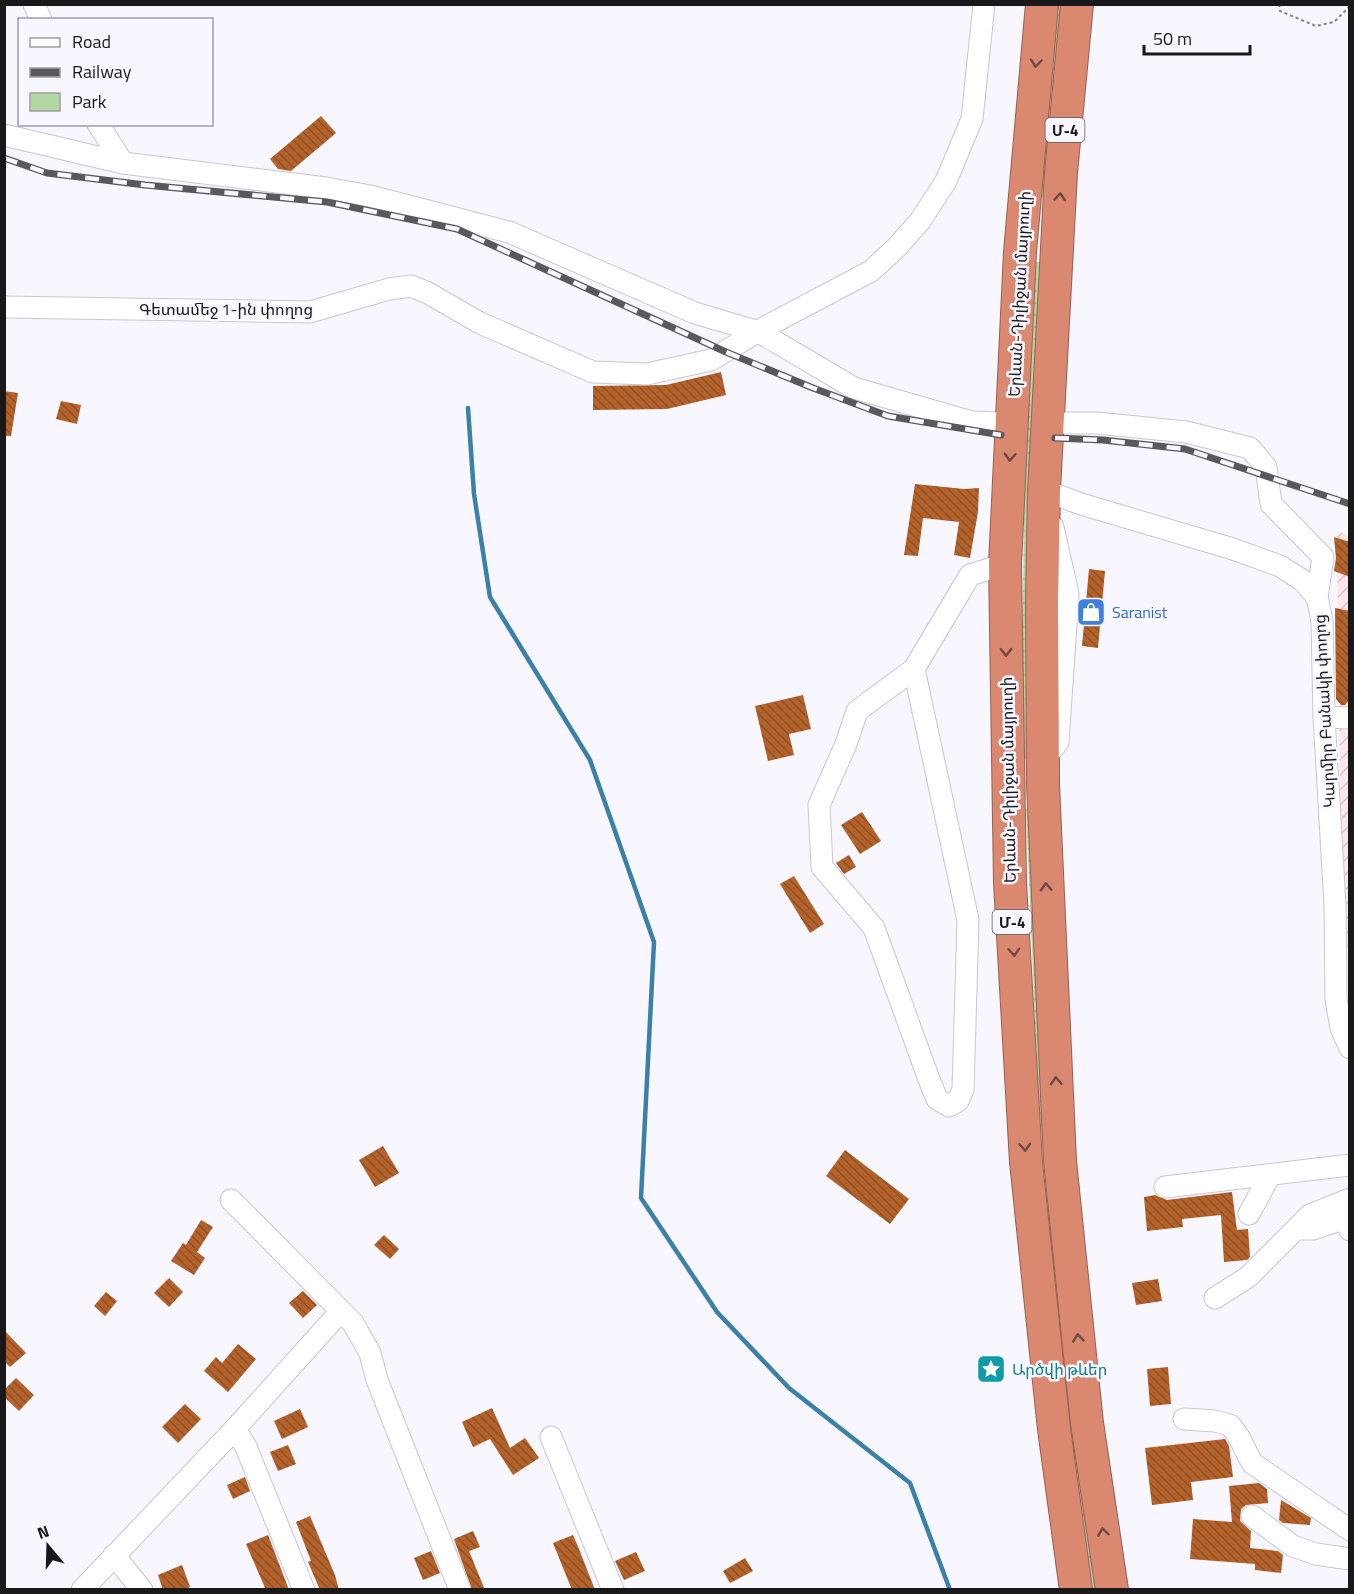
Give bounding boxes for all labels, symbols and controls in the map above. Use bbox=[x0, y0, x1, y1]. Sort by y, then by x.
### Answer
legend bbox=[18, 18, 213, 126]
scale bar bbox=[1144, 18, 1250, 56]
text: 50 m bbox=[1153, 25, 1192, 52]
text: Road bbox=[72, 28, 111, 55]
text: Railway bbox=[72, 58, 132, 85]
one-way arrow bbox=[1030, 58, 1043, 67]
text: Park bbox=[72, 88, 107, 115]
road number: Մ-4 bbox=[1046, 118, 1084, 142]
street label: Երևան-Դիլիջան մայրուղի bbox=[1002, 190, 1036, 398]
one-way arrow bbox=[1053, 193, 1066, 202]
street label: Գետամեջ 1-ին փողոց bbox=[139, 297, 313, 321]
one-way arrow bbox=[1004, 453, 1017, 462]
shop icon: Saranist bbox=[1075, 596, 1107, 628]
place label: Saranist bbox=[1112, 600, 1168, 624]
street label: Կարմիր Բանակի փողոց bbox=[1307, 614, 1341, 808]
one-way arrow bbox=[1000, 648, 1013, 657]
street label: Երևան-Դիլիջան մայրուղի bbox=[994, 677, 1022, 883]
one-way arrow bbox=[1040, 882, 1053, 891]
road number: Մ-4 bbox=[992, 910, 1032, 934]
one-way arrow bbox=[1007, 947, 1020, 956]
one-way arrow bbox=[1049, 1077, 1062, 1086]
one-way arrow bbox=[1018, 1142, 1031, 1151]
one-way arrow bbox=[1072, 1334, 1085, 1343]
place icon: Արծվի թևեր bbox=[975, 1353, 1007, 1385]
place label: Արծվի թևեր bbox=[1012, 1357, 1107, 1381]
north arrow bbox=[18, 1516, 78, 1576]
text: N bbox=[34, 1519, 52, 1545]
one-way arrow bbox=[1098, 1527, 1110, 1536]

